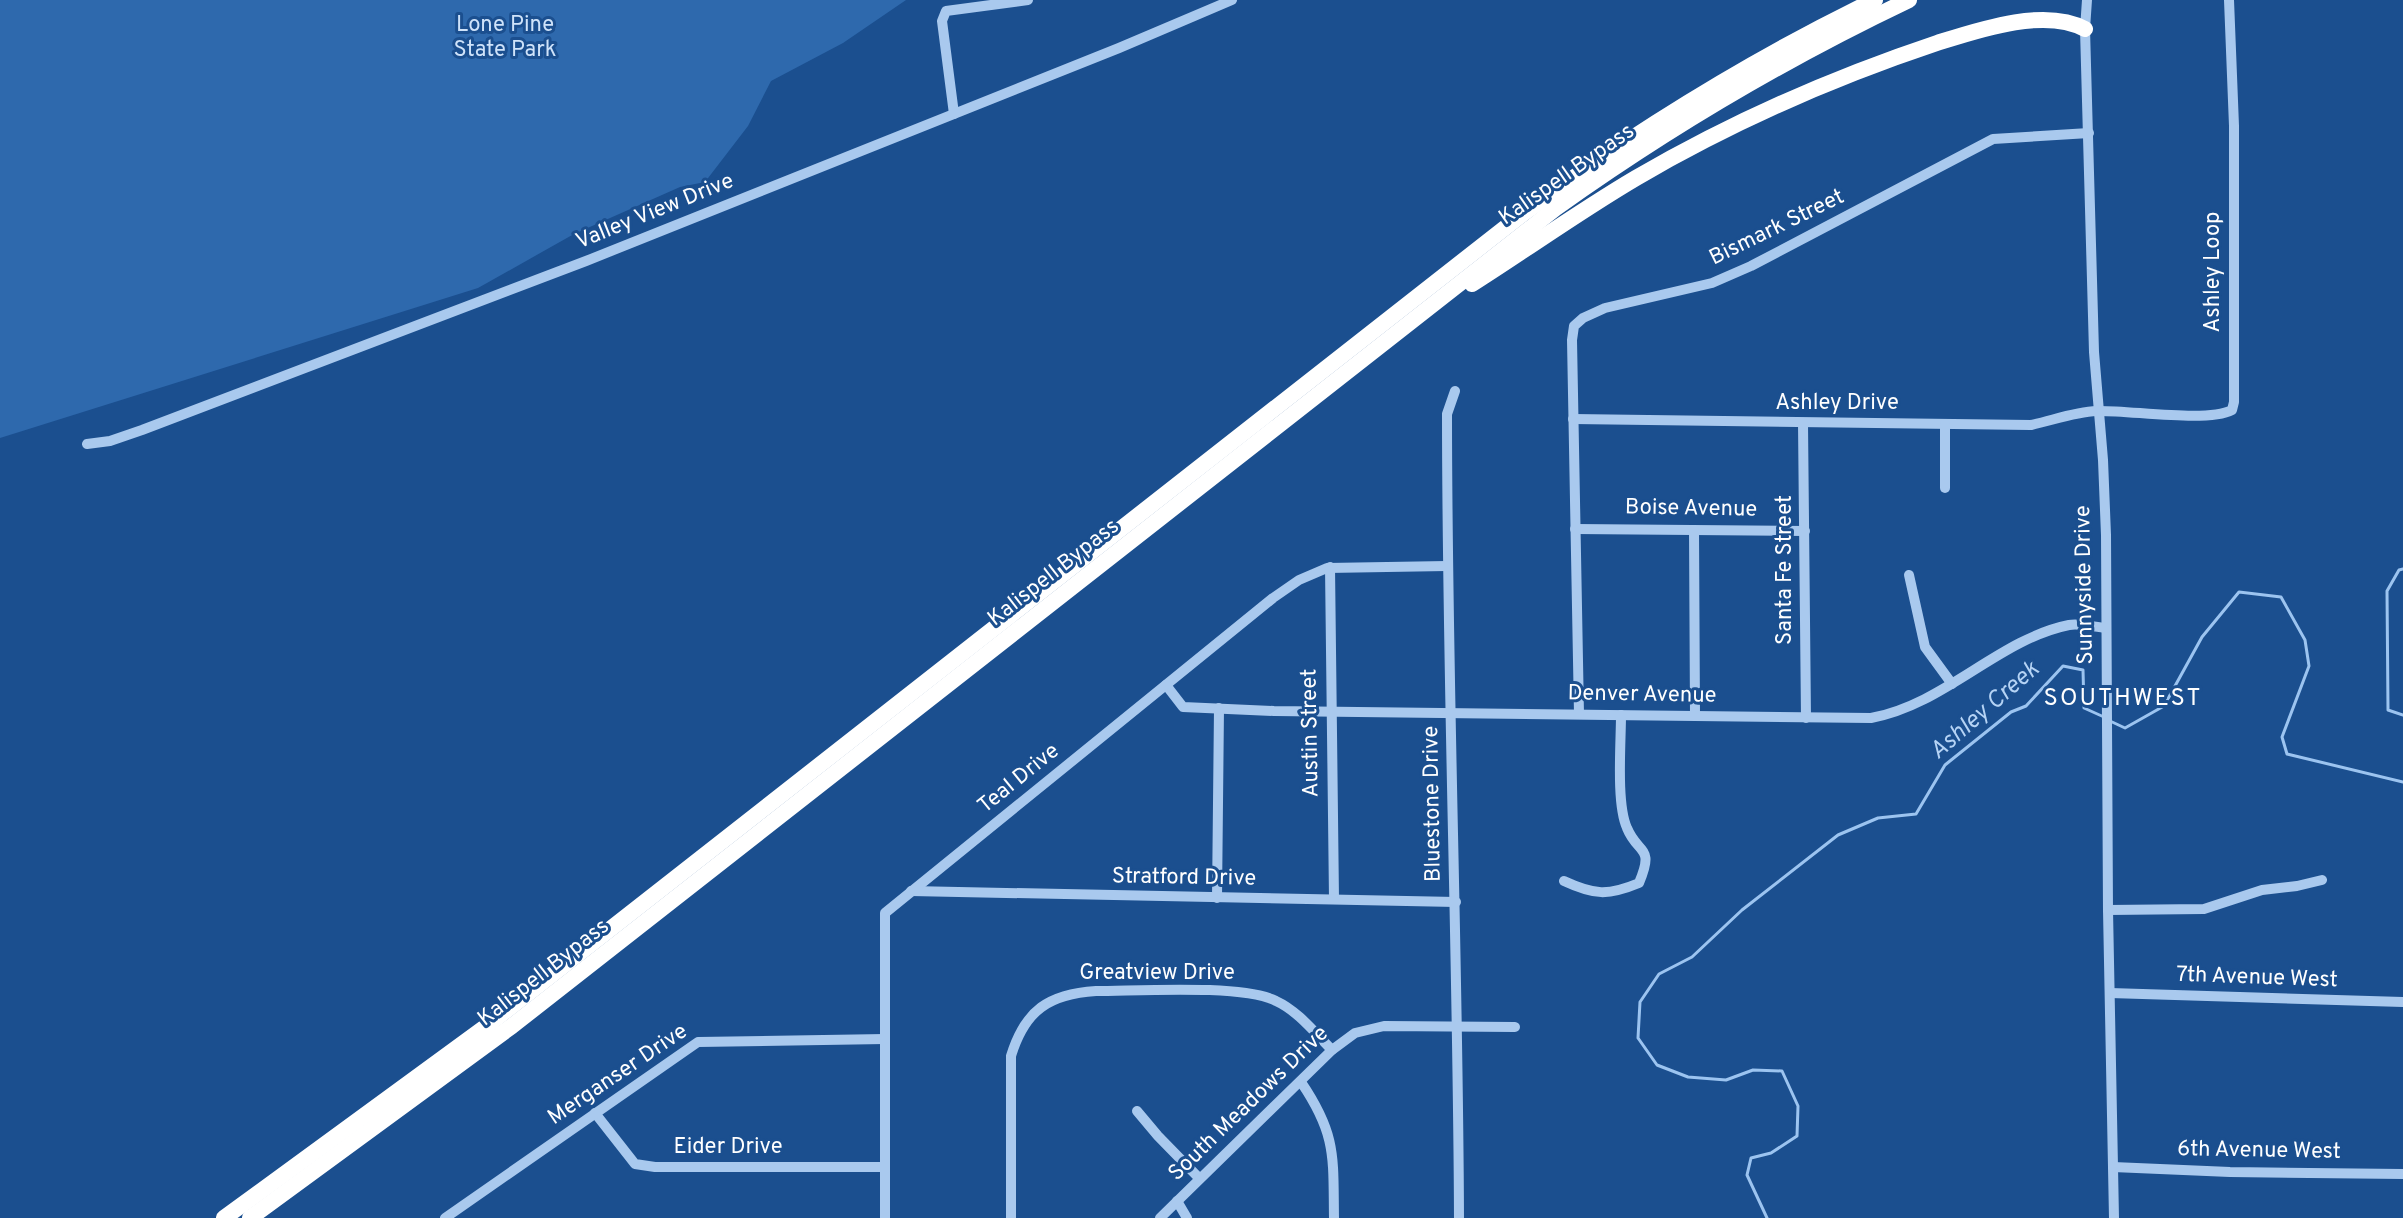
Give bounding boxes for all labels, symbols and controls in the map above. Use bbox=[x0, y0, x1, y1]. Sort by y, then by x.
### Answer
park label: Lone Pine State Park bbox=[454, 12, 556, 64]
street label: Kalispell Bypass bbox=[1494, 118, 1640, 232]
street label: Valley View Drive bbox=[572, 168, 738, 256]
street label: Bismark Street bbox=[1705, 184, 1849, 272]
street label: Ashley Loop bbox=[2200, 211, 2227, 333]
street label: Ashley Drive bbox=[1775, 390, 1899, 417]
street label: Boise Avenue bbox=[1625, 494, 1757, 524]
street label: Santa Fe Street bbox=[1772, 495, 1799, 645]
street label: Sunnyside Drive bbox=[2070, 505, 2100, 665]
street label: Kalispell Bypass bbox=[983, 513, 1125, 633]
water label: Ashley Creek bbox=[1924, 655, 2047, 767]
street label: Austin Street bbox=[1296, 668, 1326, 798]
street label: Denver Avenue bbox=[1567, 680, 1717, 710]
district label: SOUTHWEST bbox=[2044, 684, 2202, 714]
street label: Bluestone Drive bbox=[1418, 726, 1448, 882]
street label: Teal Drive bbox=[973, 738, 1065, 820]
street label: Stratford Drive bbox=[1112, 863, 1256, 893]
street label: Kalispell Bypass bbox=[473, 913, 615, 1033]
street label: Greatview Drive bbox=[1079, 960, 1235, 987]
street label: 7th Avenue West bbox=[2176, 962, 2338, 994]
street label: Merganser Drive bbox=[543, 1018, 693, 1132]
street label: South Meadows Drive bbox=[1163, 1021, 1335, 1187]
street label: Eider Drive bbox=[673, 1134, 783, 1161]
street label: 6th Avenue West bbox=[2177, 1136, 2341, 1166]

